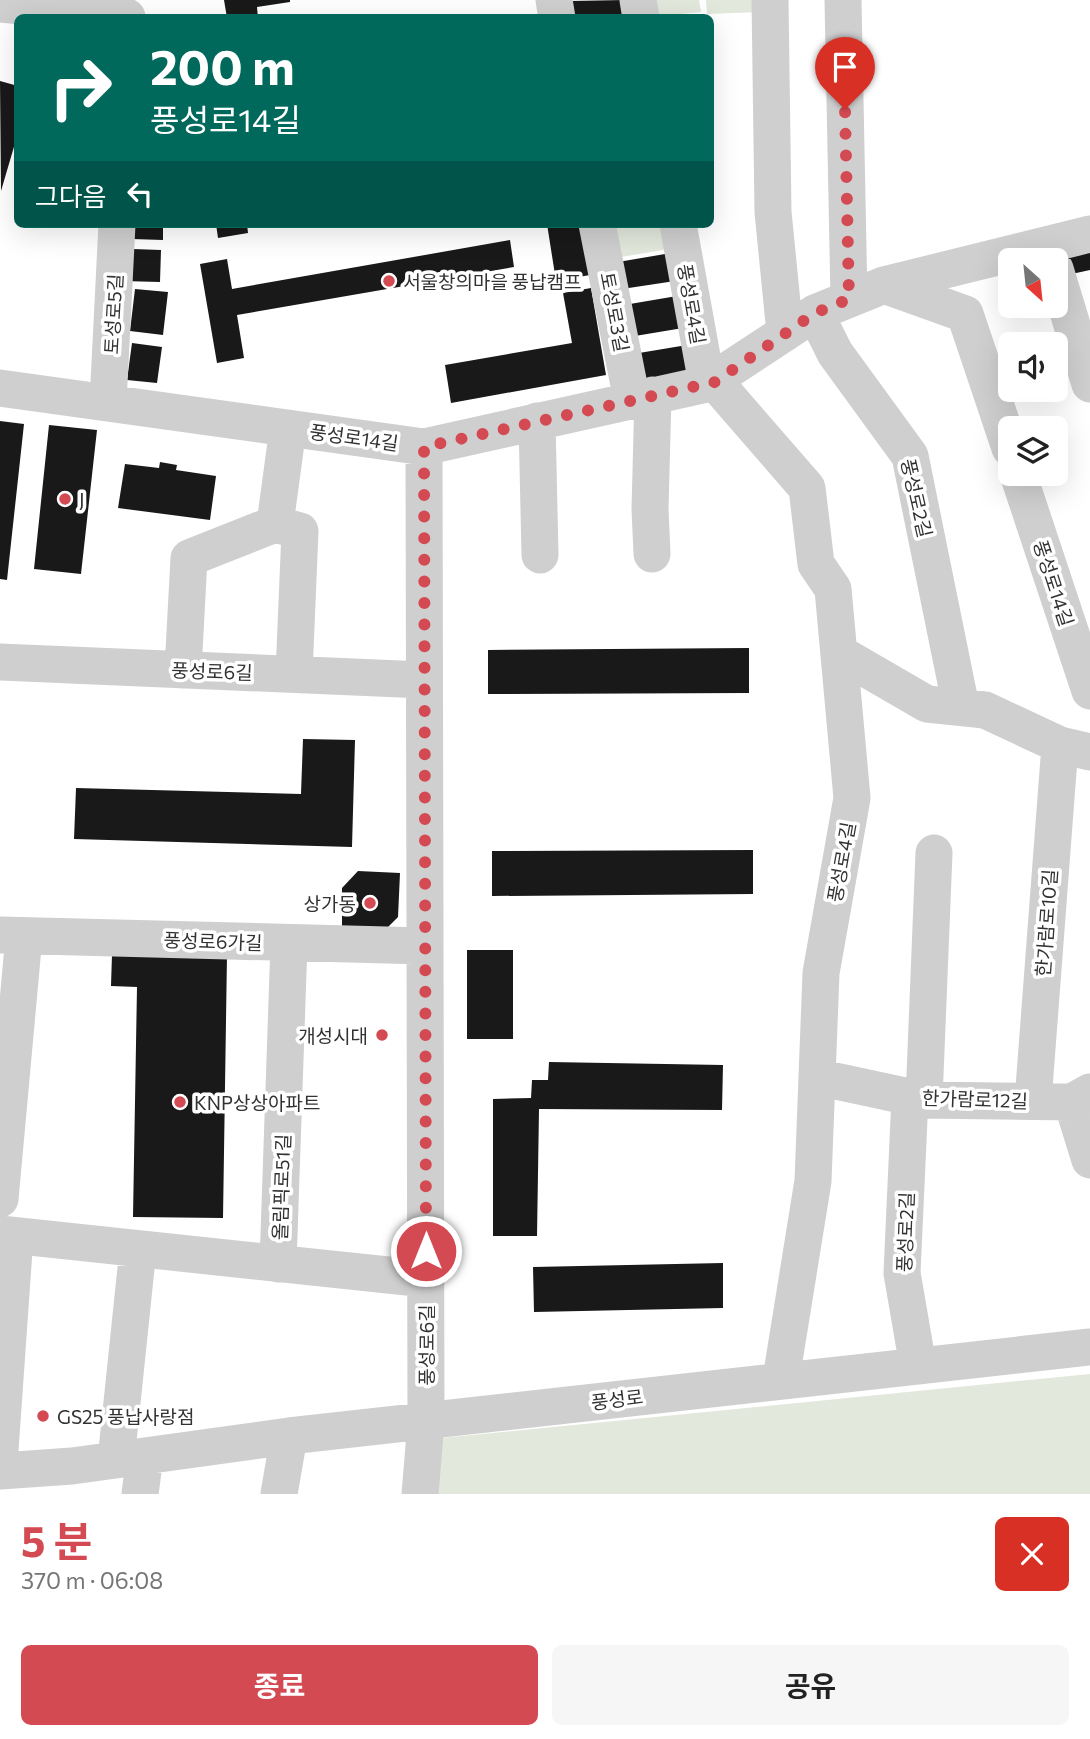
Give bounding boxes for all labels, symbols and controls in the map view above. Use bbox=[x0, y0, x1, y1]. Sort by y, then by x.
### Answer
text: 200 m bbox=[150, 35, 295, 95]
pin bbox=[815, 37, 875, 109]
icon: right bbox=[35, 42, 126, 133]
icon: arrive bbox=[826, 48, 864, 86]
text: 풍성로14길 bbox=[150, 99, 301, 139]
icon: left bbox=[121, 175, 159, 213]
text: 그다음 bbox=[35, 180, 107, 211]
north arrow bbox=[998, 248, 1068, 318]
map controls bbox=[998, 248, 1068, 486]
street label: 풍성로4길 bbox=[674, 262, 710, 346]
place label: 서울창의마을 풍납캠프 bbox=[403, 270, 581, 293]
street label: 토성로3길 bbox=[596, 270, 634, 354]
street label: 토성로5길 bbox=[99, 273, 127, 355]
marker: 서울창의마을 풍납캠프 bbox=[381, 273, 397, 289]
button: sound bbox=[998, 332, 1068, 402]
button: layers bbox=[998, 416, 1068, 486]
street label: 풍성로14길 bbox=[308, 419, 400, 455]
street label: 풍성로2길 bbox=[897, 456, 937, 540]
place label: J bbox=[79, 488, 85, 511]
marker: J bbox=[57, 491, 73, 507]
street label: 풍성로14길 bbox=[1029, 537, 1079, 629]
street label: 풍성로6길 bbox=[171, 658, 253, 684]
street label: 풍성로4길 bbox=[823, 820, 859, 904]
street label: 한가람로10길 bbox=[1031, 868, 1061, 978]
place label: 상가동 bbox=[304, 892, 356, 915]
marker: 상가동 bbox=[362, 895, 378, 911]
street label: 풍성로6가길 bbox=[163, 928, 263, 954]
place label: 개성시대 bbox=[298, 1024, 368, 1047]
marker: 개성시대 bbox=[374, 1027, 390, 1043]
street label: 한가람로12길 bbox=[922, 1086, 1028, 1112]
place label: KNP상상아파트 bbox=[194, 1091, 320, 1114]
marker: KNP상상아파트 bbox=[172, 1094, 188, 1110]
street label: 올림픽로51길 bbox=[268, 1133, 294, 1241]
street label: 풍성로2길 bbox=[892, 1191, 918, 1273]
position arrow bbox=[389, 1214, 463, 1288]
street label: 풍성로6길 bbox=[415, 1304, 438, 1386]
street label: 풍성로 bbox=[590, 1384, 644, 1414]
place label: GS25 풍납사랑점 bbox=[57, 1405, 195, 1428]
marker: GS25 풍납사랑점 bbox=[35, 1408, 51, 1424]
text: 5 분 bbox=[21, 1514, 92, 1566]
button: close bbox=[995, 1517, 1069, 1591]
text: 370 m · 06:08 bbox=[21, 1566, 163, 1594]
button: 종료 bbox=[21, 1645, 538, 1725]
button: 공유 bbox=[552, 1645, 1069, 1725]

